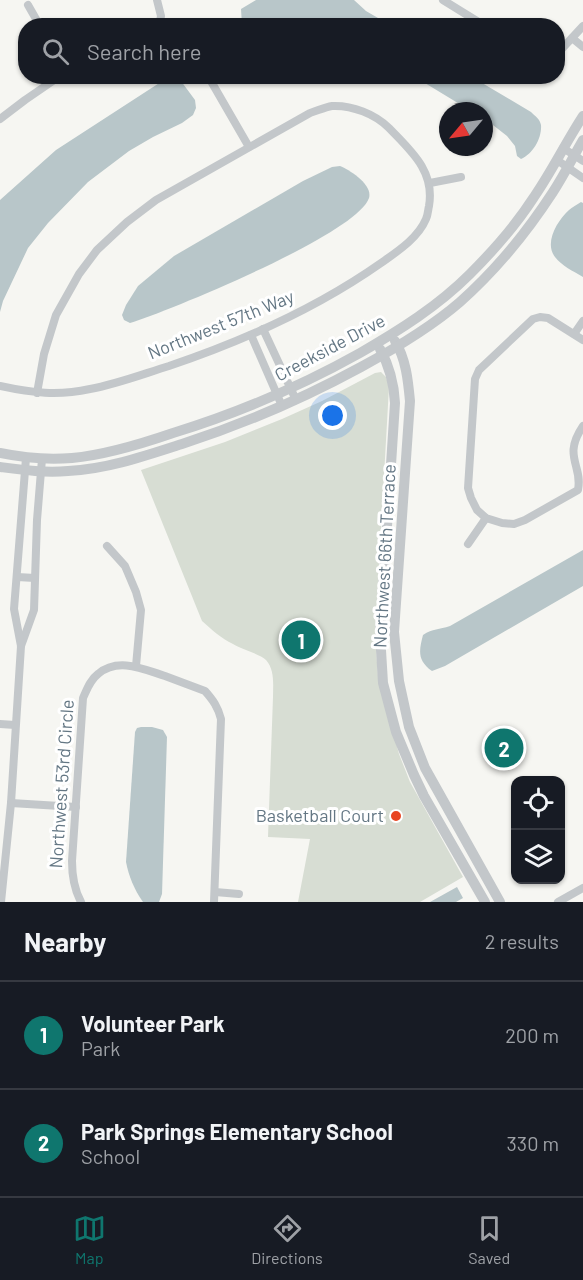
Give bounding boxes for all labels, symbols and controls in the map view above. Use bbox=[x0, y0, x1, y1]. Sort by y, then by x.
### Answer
search box bbox=[18, 18, 565, 84]
icon: search bbox=[39, 35, 72, 68]
text: Search here bbox=[87, 38, 201, 64]
north arrow bbox=[439, 102, 493, 156]
street label: Northwest 57th Way bbox=[144, 285, 297, 363]
street label: Creekside Drive bbox=[271, 309, 389, 385]
your location bbox=[318, 401, 347, 430]
street label: Northwest 66th Terrace bbox=[368, 464, 400, 648]
pin: 1 bbox=[282, 618, 320, 662]
street label: Northwest 53rd Circle bbox=[44, 699, 78, 869]
pin: 2 bbox=[484, 726, 524, 771]
map controls bbox=[511, 776, 565, 884]
button: locate bbox=[511, 776, 565, 830]
place label: Basketball Court bbox=[256, 804, 384, 826]
marker: Basketball Court bbox=[389, 809, 403, 823]
button: layers bbox=[511, 830, 565, 884]
text: Nearby bbox=[24, 926, 106, 957]
text: 2 results bbox=[485, 929, 559, 953]
text: Volunteer Park bbox=[81, 1010, 225, 1036]
text: 1 bbox=[40, 1023, 47, 1047]
text: 200 m bbox=[505, 1023, 559, 1047]
text: Park bbox=[81, 1036, 120, 1060]
text: Park Springs Elementary School bbox=[81, 1118, 393, 1144]
text: 2 bbox=[38, 1131, 49, 1155]
text: 330 m bbox=[507, 1131, 559, 1155]
text: School bbox=[81, 1144, 140, 1168]
tab: Map bbox=[73, 1212, 106, 1267]
tab: Directions bbox=[251, 1212, 323, 1267]
tab: Saved bbox=[468, 1212, 510, 1267]

